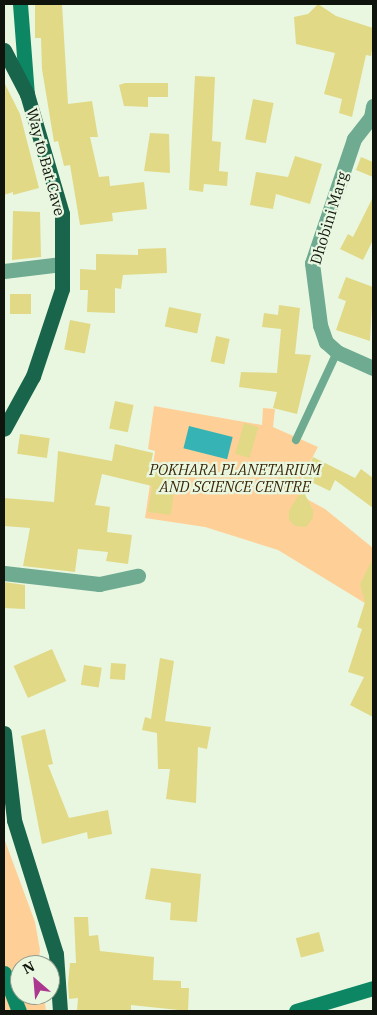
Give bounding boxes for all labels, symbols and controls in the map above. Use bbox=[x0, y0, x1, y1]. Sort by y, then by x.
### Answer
street label: Way to Bat Cave bbox=[23, 106, 69, 218]
street label: Dhobini Marg bbox=[306, 169, 352, 267]
park label: POKHARA PLANETARIUM AND SCIENCE CENTRE bbox=[149, 460, 321, 495]
north arrow bbox=[10, 955, 60, 1005]
text: N bbox=[20, 957, 38, 978]

